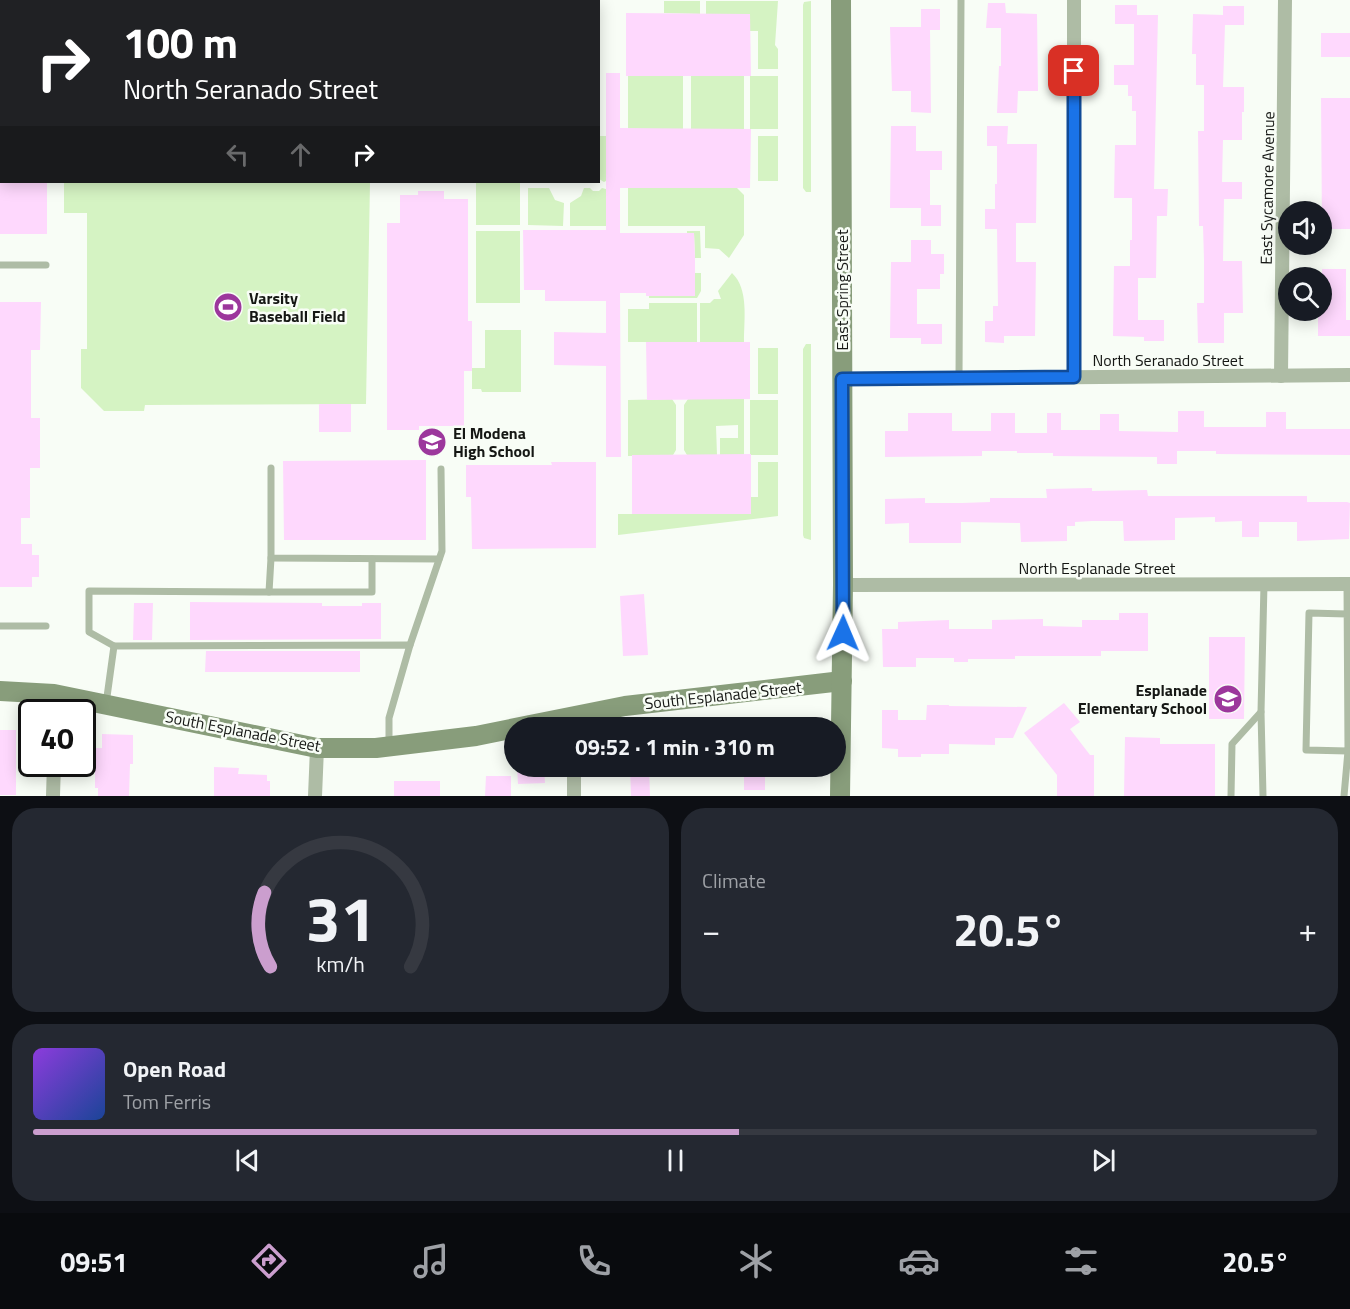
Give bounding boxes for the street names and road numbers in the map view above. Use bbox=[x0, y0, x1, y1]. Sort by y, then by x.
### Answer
street label: East Sycamore Avenue bbox=[1254, 111, 1280, 265]
street label: East Spring Street bbox=[830, 229, 854, 351]
street label: North Seranado Street bbox=[1092, 348, 1244, 372]
street label: North Esplanade Street bbox=[1019, 556, 1176, 580]
street label: South Esplanade Street bbox=[643, 675, 803, 715]
street label: South Esplanade Street bbox=[163, 704, 323, 758]

